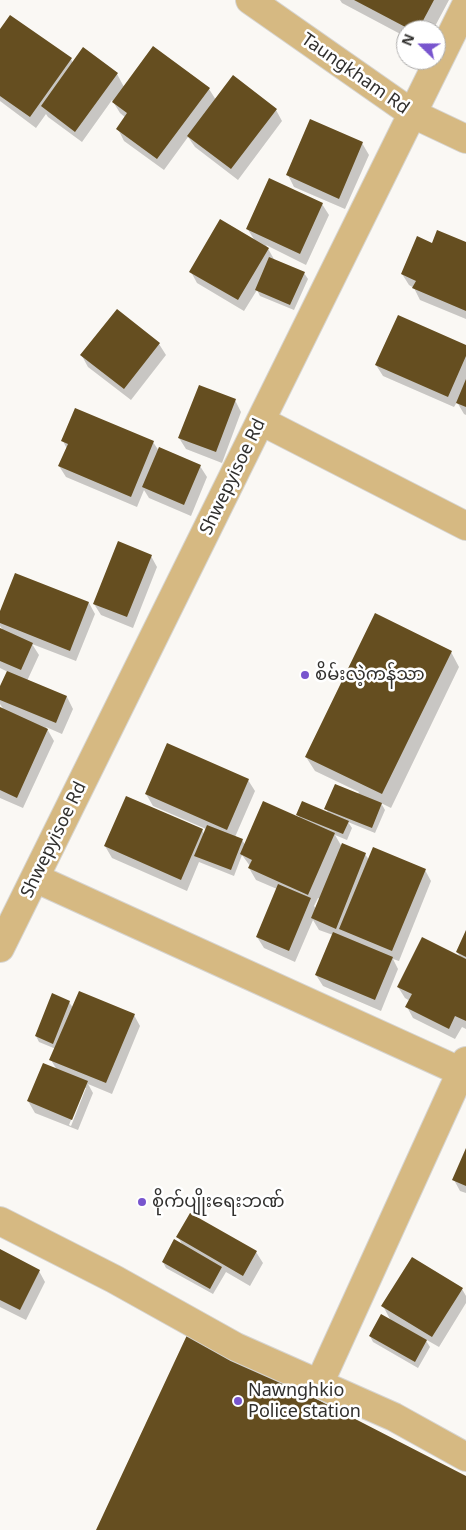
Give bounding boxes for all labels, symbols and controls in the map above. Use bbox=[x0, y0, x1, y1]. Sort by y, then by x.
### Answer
north arrow bbox=[396, 20, 446, 70]
street label: Taungkham Rd bbox=[297, 29, 413, 119]
text: N bbox=[397, 31, 418, 48]
street label: Shwepyisoe Rd bbox=[196, 415, 270, 539]
place label: စိမ်းလဲ့ကန်သာ bbox=[315, 664, 425, 686]
marker: စိမ်းလဲ့ကန်သာ bbox=[299, 669, 311, 681]
street label: Shwepyisoe Rd bbox=[17, 778, 91, 902]
place label: စိုက်ပျိုးရေးဘဏ် bbox=[152, 1191, 285, 1213]
marker: စိုက်ပျိုးရေးဘဏ် bbox=[136, 1196, 148, 1208]
place label: Nawnghkio Police station bbox=[248, 1380, 361, 1422]
marker: Nawnghkio Police station bbox=[232, 1395, 244, 1407]

